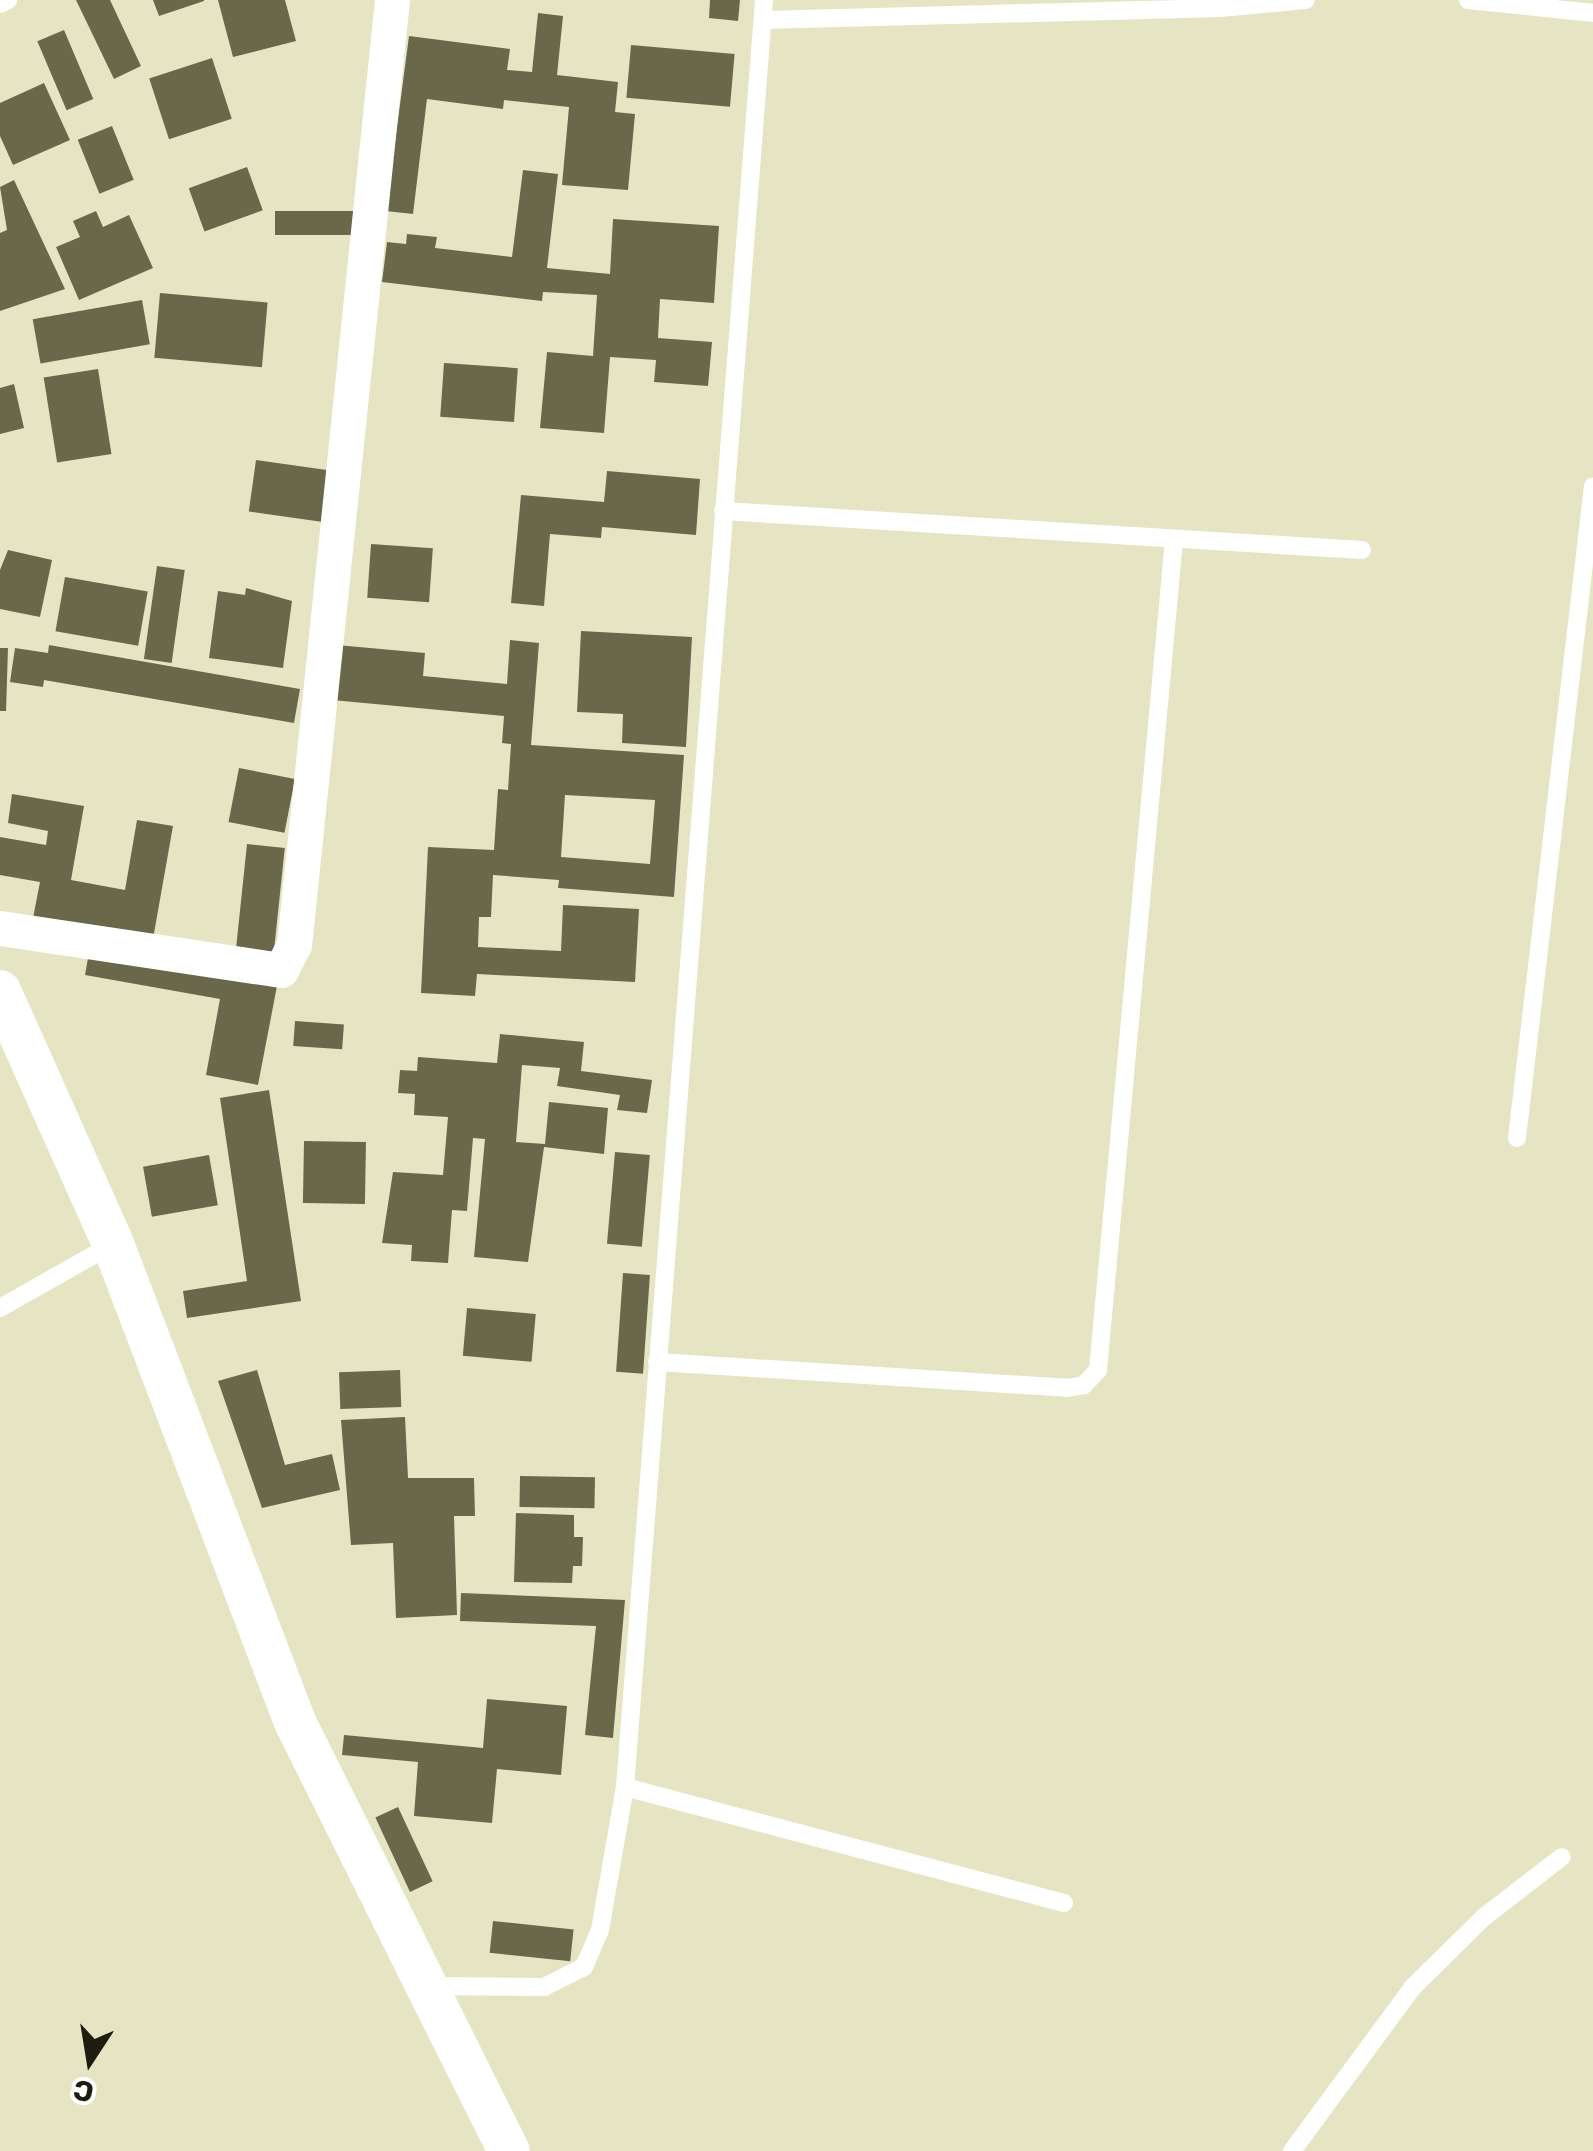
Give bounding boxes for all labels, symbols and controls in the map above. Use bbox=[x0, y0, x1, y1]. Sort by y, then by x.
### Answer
north arrow bbox=[40, 2011, 140, 2111]
text: С bbox=[71, 2073, 97, 2109]

